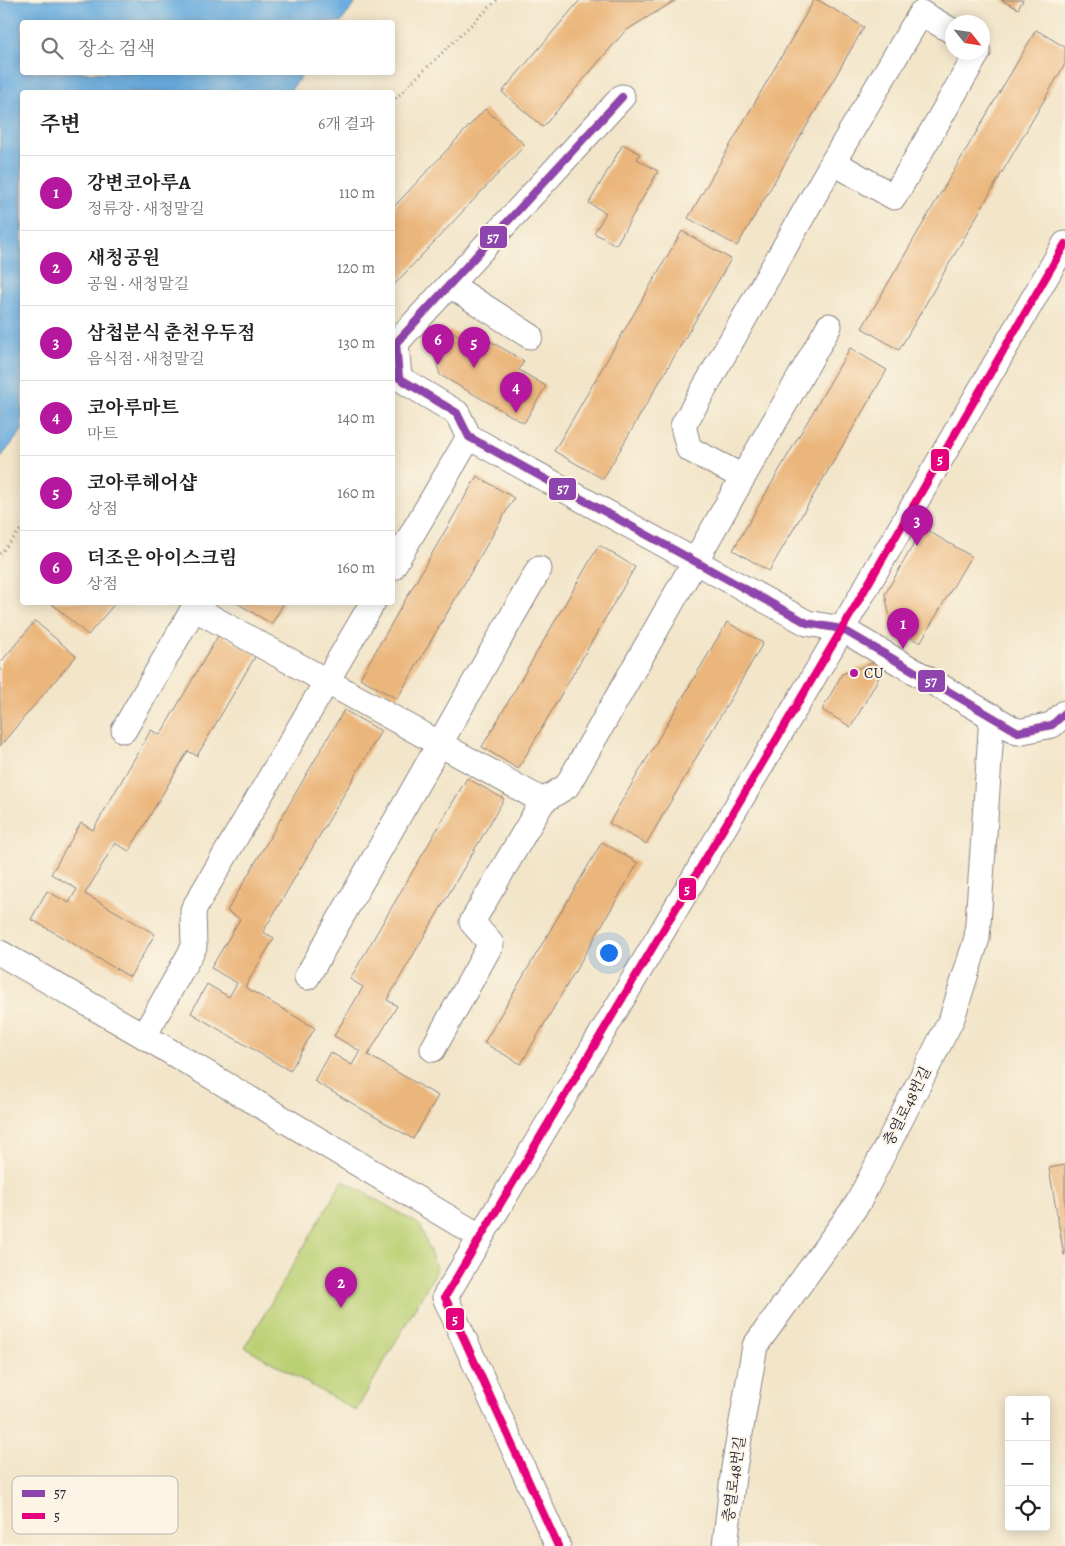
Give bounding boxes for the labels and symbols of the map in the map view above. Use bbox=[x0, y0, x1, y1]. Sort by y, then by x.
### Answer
north arrow bbox=[945, 15, 990, 60]
line badge: 57 bbox=[479, 225, 508, 249]
text: 57 bbox=[487, 228, 499, 247]
pin: 6 bbox=[422, 324, 454, 365]
pin: 5 bbox=[458, 327, 490, 368]
pin: 4 bbox=[500, 372, 532, 413]
line badge: 5 bbox=[930, 448, 950, 472]
text: 5 bbox=[937, 450, 943, 469]
line badge: 57 bbox=[548, 477, 577, 501]
text: 57 bbox=[557, 479, 569, 498]
pin: 3 bbox=[901, 505, 933, 546]
pin: 1 bbox=[887, 608, 919, 649]
place label: CU bbox=[864, 663, 884, 683]
marker: CU bbox=[848, 667, 860, 679]
line badge: 57 bbox=[917, 669, 946, 693]
text: 57 bbox=[925, 672, 937, 691]
line badge: 5 bbox=[678, 877, 697, 901]
text: 5 bbox=[684, 880, 690, 899]
your location bbox=[596, 940, 622, 966]
street label: 충열로48번길 bbox=[878, 1063, 936, 1149]
pin: 2 bbox=[325, 1267, 357, 1308]
line badge: 5 bbox=[445, 1307, 465, 1331]
text: 5 bbox=[452, 1310, 458, 1329]
street label: 충열로48번길 bbox=[718, 1435, 750, 1523]
legend bbox=[12, 1476, 178, 1534]
text: 57 bbox=[54, 1484, 66, 1503]
text: 5 bbox=[54, 1507, 60, 1526]

